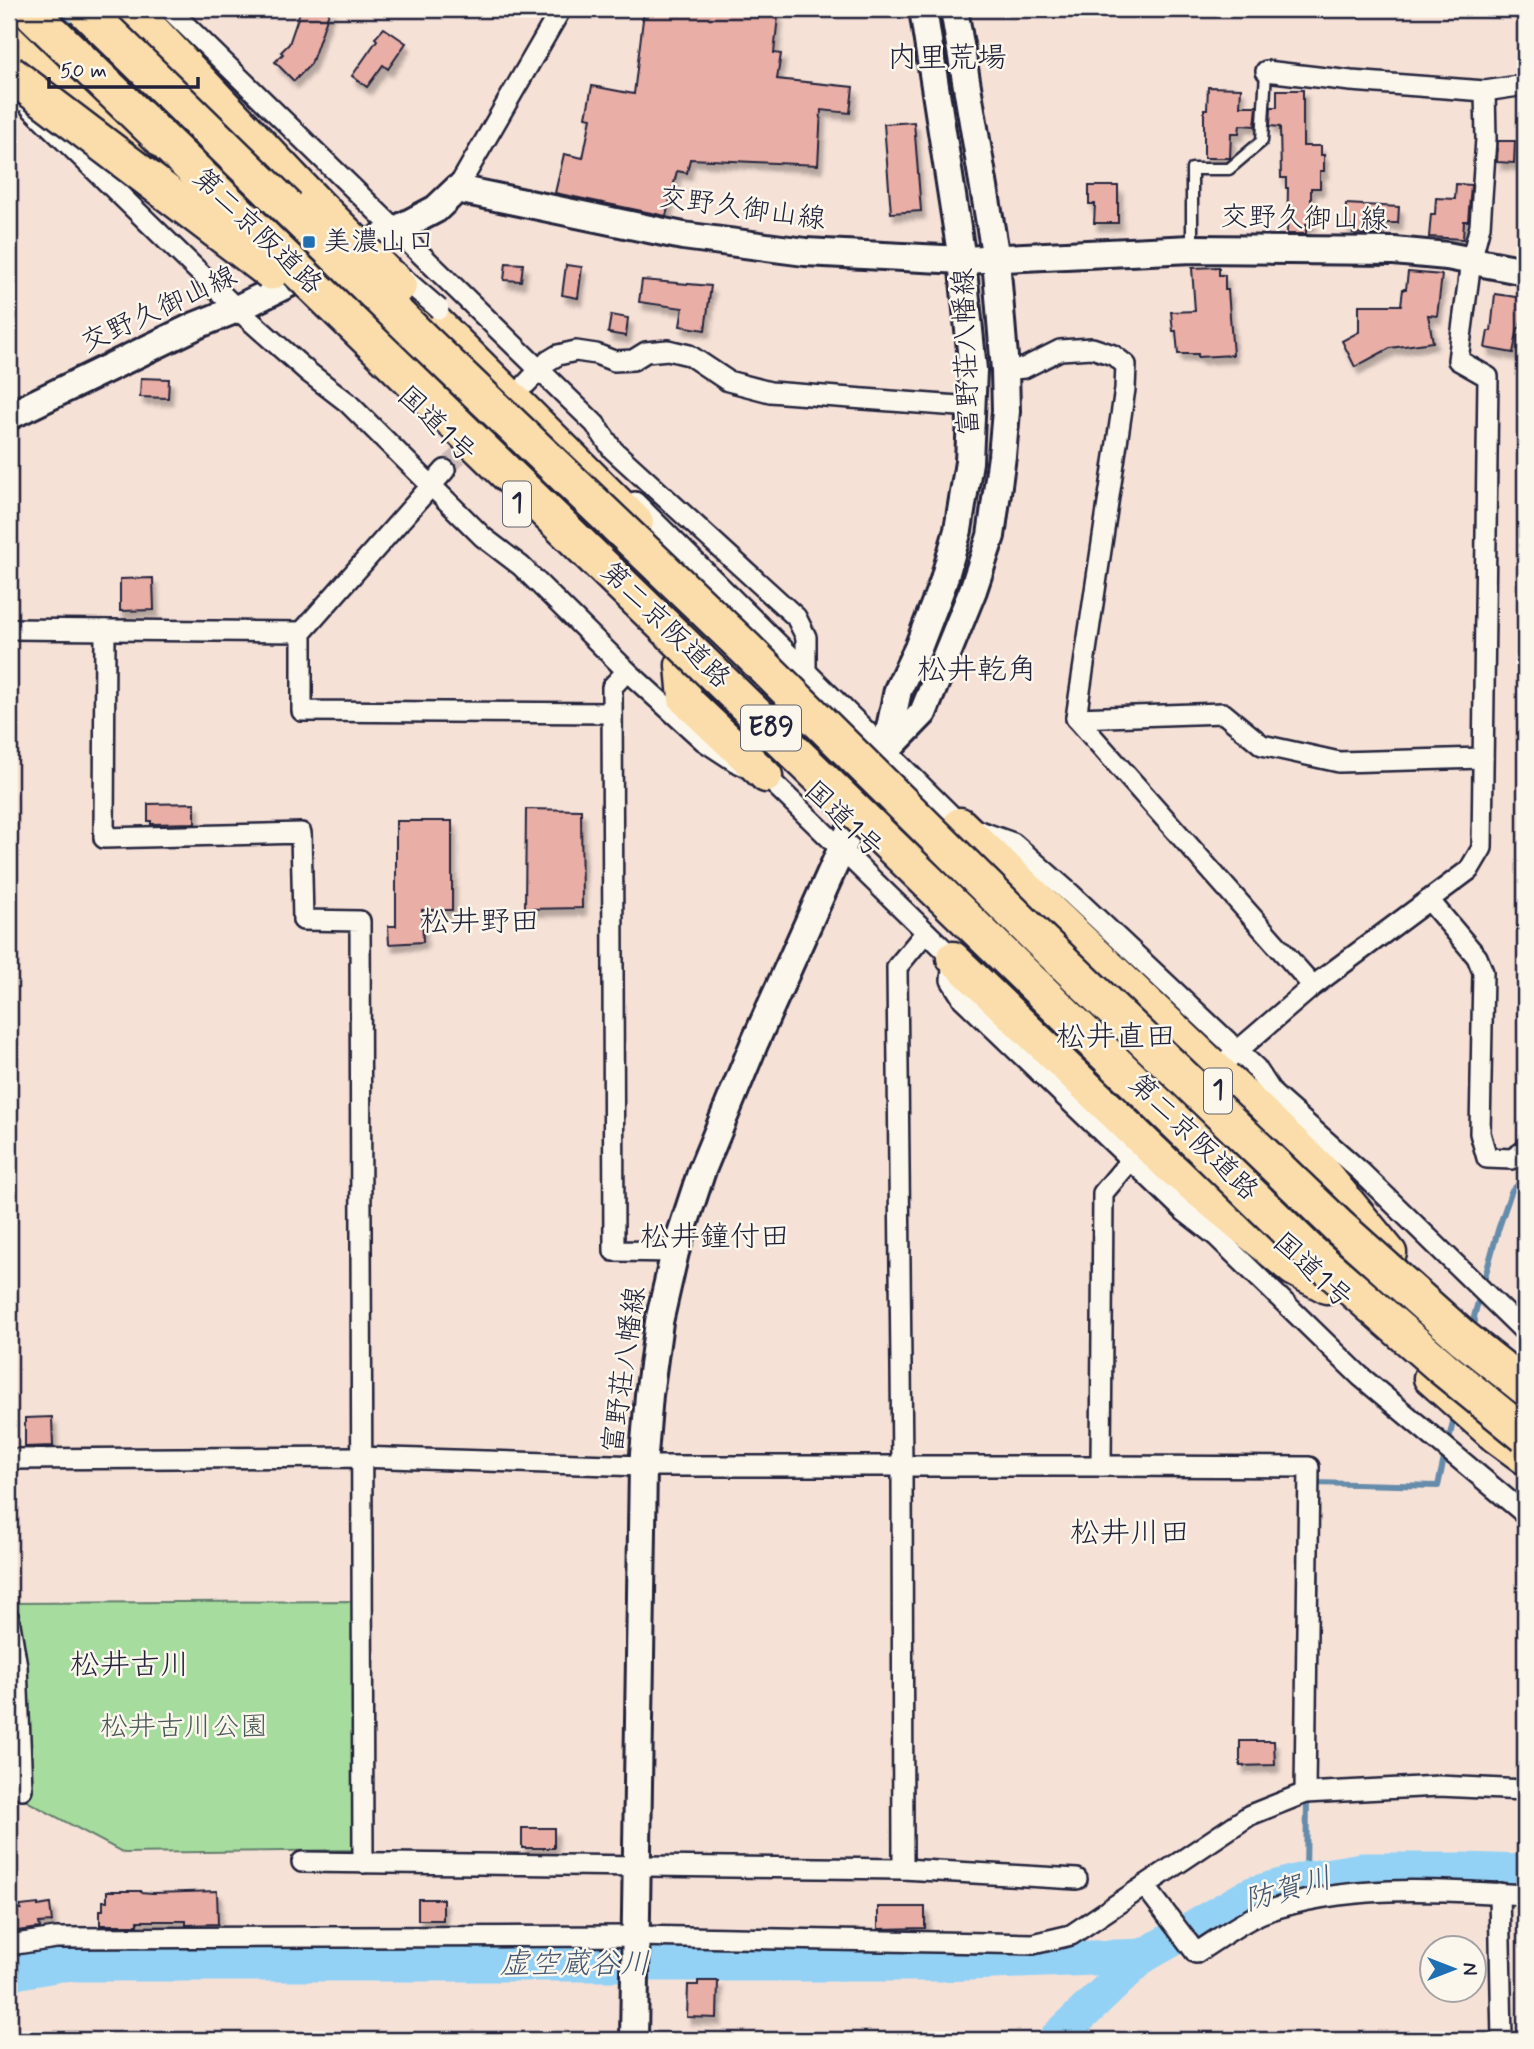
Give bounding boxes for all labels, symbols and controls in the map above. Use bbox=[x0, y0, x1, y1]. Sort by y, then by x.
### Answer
district label: 内里荒場 bbox=[887, 39, 1007, 78]
scale bar bbox=[49, 46, 198, 90]
text: 50 m bbox=[60, 57, 107, 85]
street label: 第二京阪道路 bbox=[184, 160, 330, 304]
street label: 交野久御山線 bbox=[656, 179, 828, 239]
street label: 交野久御山線 bbox=[1220, 199, 1388, 239]
place label: 美濃山口 bbox=[323, 224, 435, 261]
marker: 美濃山口 bbox=[301, 234, 317, 250]
street label: 交野久御山線 bbox=[75, 258, 243, 362]
street label: 富野荘八幡線 bbox=[946, 267, 988, 437]
street label: 国道1号 bbox=[388, 378, 484, 472]
road number: 1 bbox=[503, 482, 531, 526]
street label: 第二京阪道路 bbox=[592, 554, 738, 698]
district label: 松井乾角 bbox=[917, 651, 1037, 690]
road number: E89 bbox=[741, 706, 801, 750]
street label: 国道1号 bbox=[795, 773, 891, 867]
district label: 松井野田 bbox=[420, 903, 540, 942]
district label: 松井直田 bbox=[1056, 1018, 1176, 1057]
street label: 第二京阪道路 bbox=[1120, 1066, 1266, 1210]
road number: 1 bbox=[1204, 1068, 1232, 1114]
district label: 松井鐘付田 bbox=[640, 1218, 790, 1257]
street label: 国道1号 bbox=[1264, 1225, 1360, 1317]
street label: 富野荘八幡線 bbox=[595, 1284, 655, 1456]
district label: 松井川田 bbox=[1070, 1514, 1190, 1553]
district label: 松井古川 bbox=[70, 1646, 190, 1685]
park label: 松井古川公園 bbox=[100, 1709, 268, 1746]
water label: 防賀川 bbox=[1239, 1859, 1337, 1921]
north arrow bbox=[1418, 1934, 1488, 2004]
water label: 虚空蔵谷川 bbox=[500, 1945, 650, 1984]
text: N bbox=[1456, 1963, 1481, 1975]

